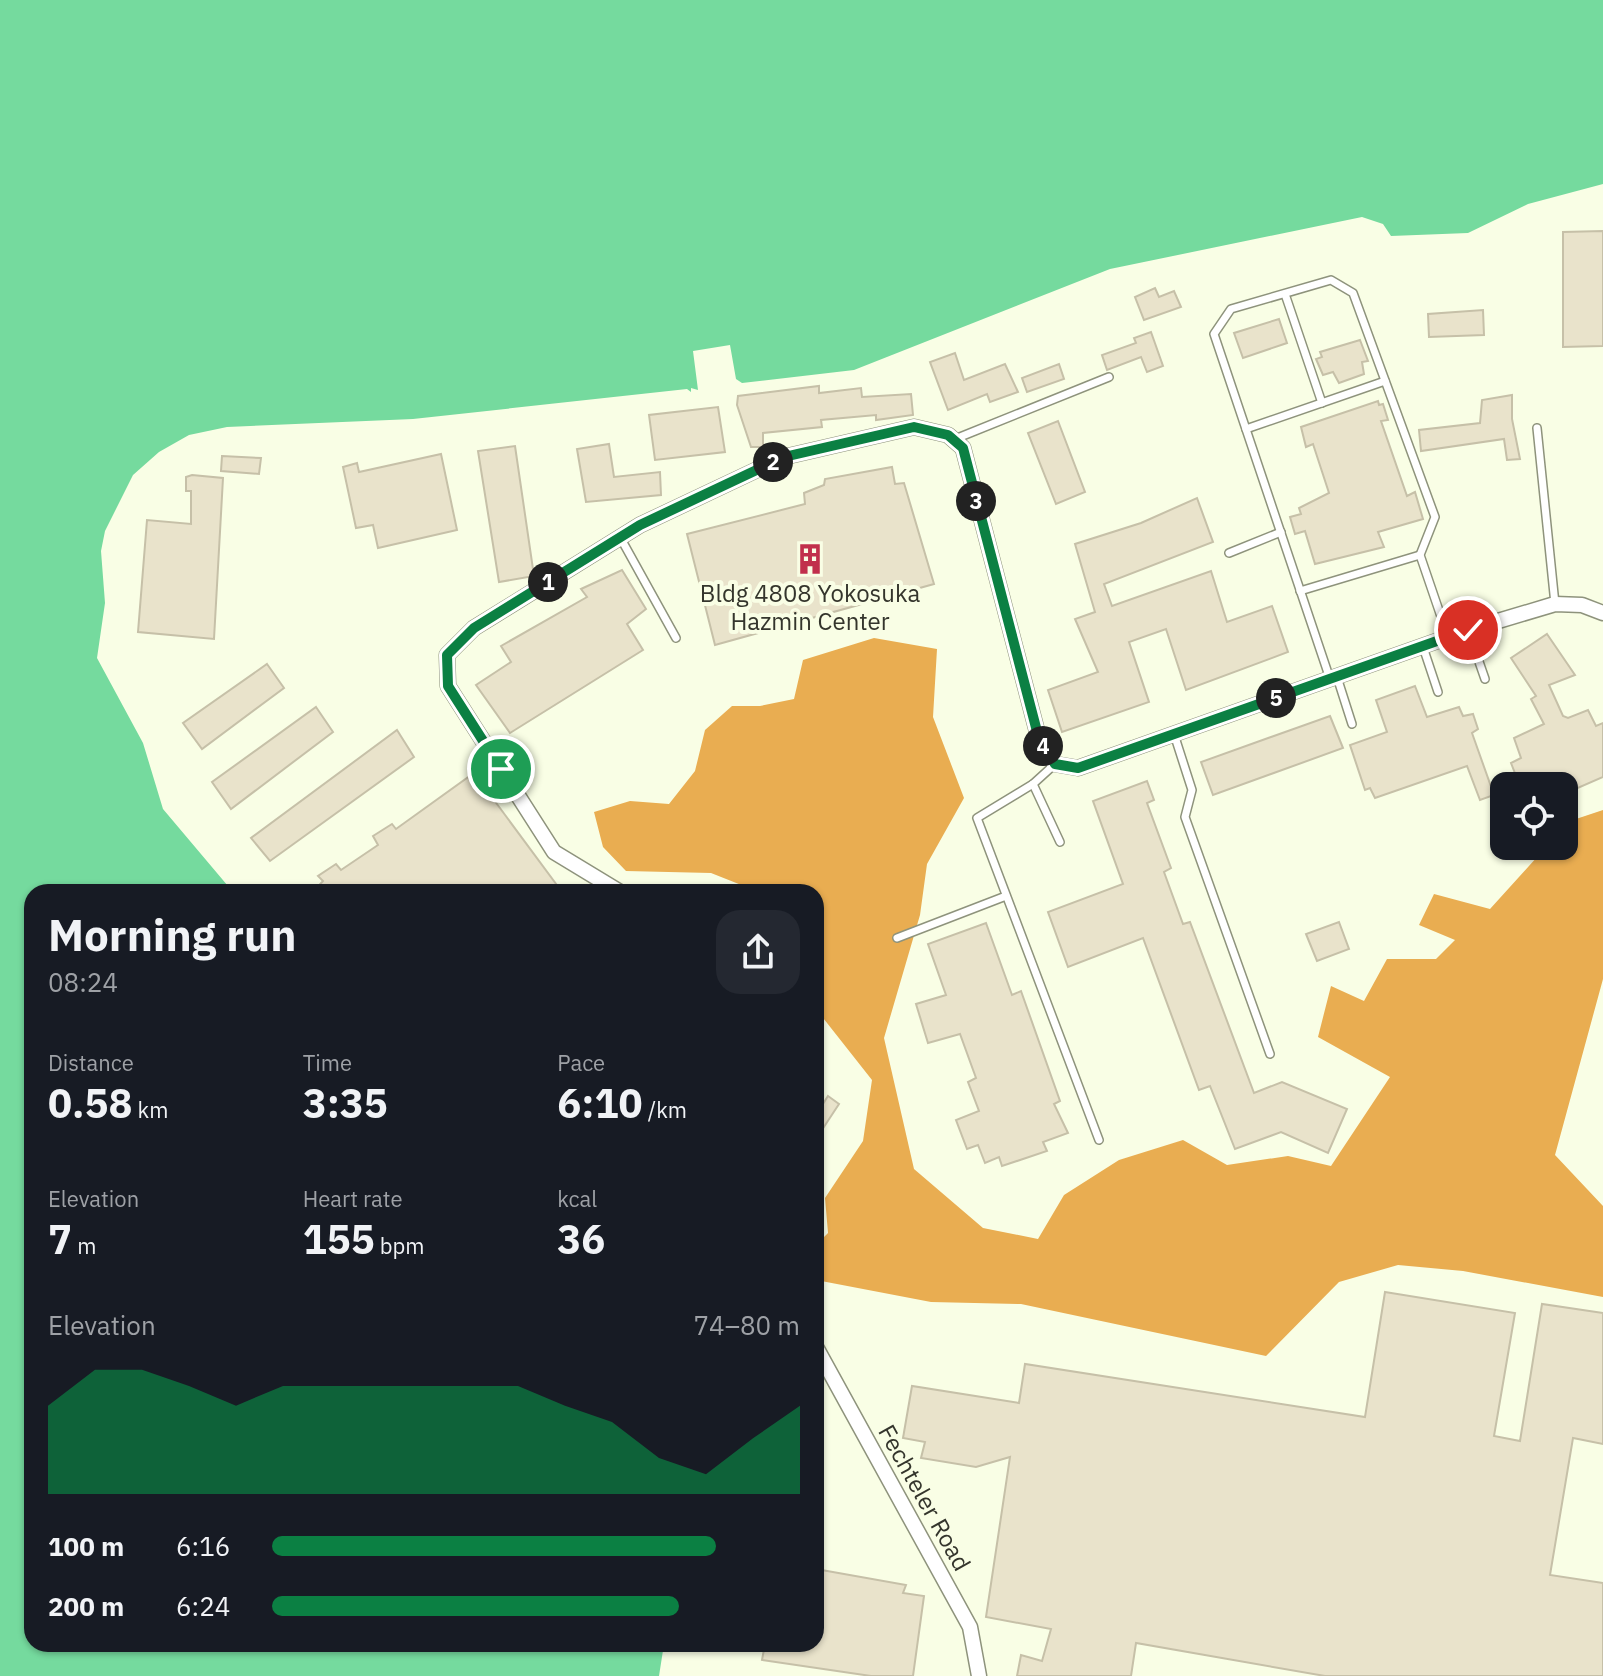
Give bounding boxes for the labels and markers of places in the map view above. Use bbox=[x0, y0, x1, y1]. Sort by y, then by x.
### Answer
pin: 2 bbox=[753, 442, 793, 482]
pin: 3 bbox=[956, 481, 996, 521]
building icon: Bldg 4808 Yokosuka Hazmin Center bbox=[793, 542, 827, 576]
pin: 1 bbox=[528, 562, 568, 602]
place label: Bldg 4808 Yokosuka Hazmin Center bbox=[700, 577, 920, 637]
pin bbox=[1434, 596, 1502, 664]
pin: 5 bbox=[1256, 678, 1296, 718]
pin: 4 bbox=[1023, 726, 1063, 766]
pin bbox=[467, 735, 535, 803]

